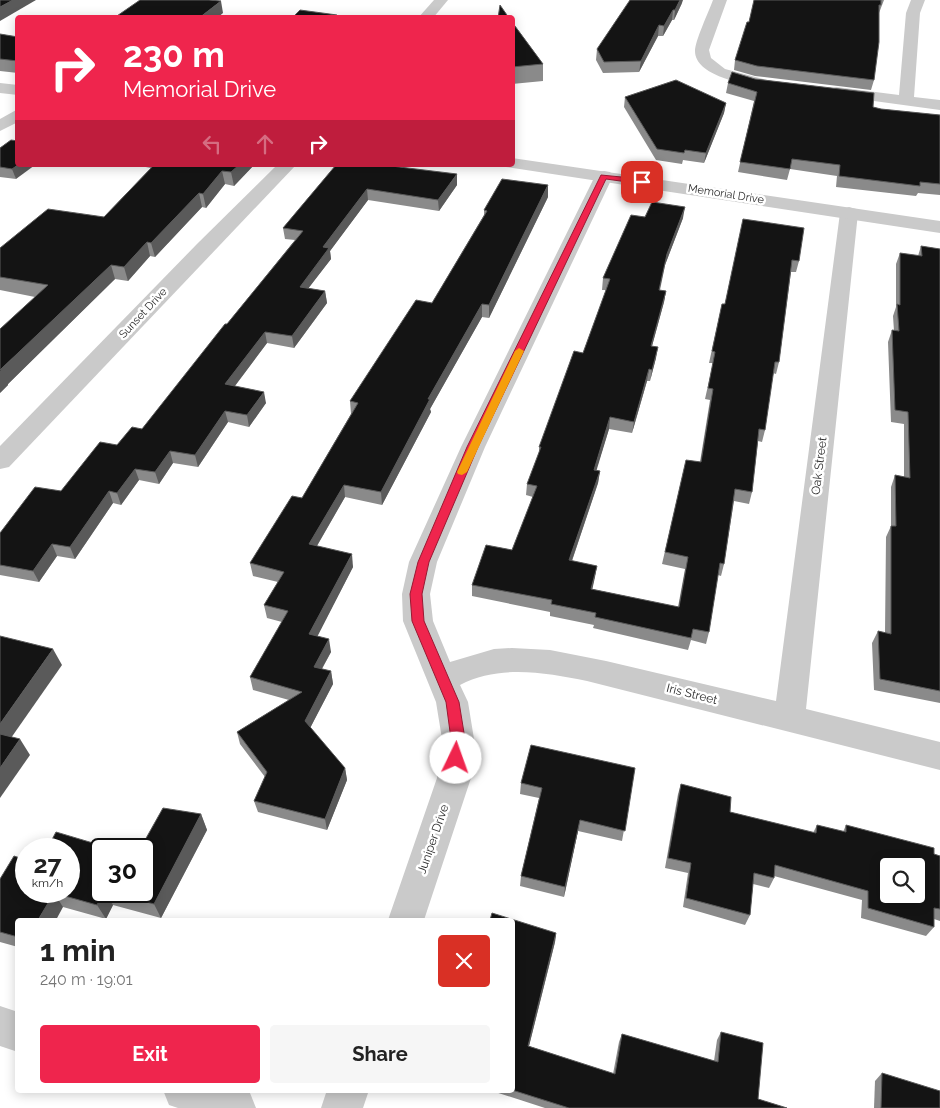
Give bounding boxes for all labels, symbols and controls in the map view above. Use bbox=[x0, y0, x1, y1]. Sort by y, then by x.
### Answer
text: 230 m bbox=[123, 34, 225, 75]
icon: right bbox=[40, 35, 105, 100]
text: Memorial Drive bbox=[123, 76, 276, 102]
icon: left bbox=[198, 130, 226, 158]
icon: ahead bbox=[251, 130, 279, 158]
icon: right bbox=[304, 130, 332, 158]
pin bbox=[621, 161, 663, 203]
icon: arrive bbox=[628, 168, 656, 196]
street label: Memorial Drive bbox=[687, 182, 765, 206]
street label: Sunset Drive bbox=[116, 285, 170, 341]
street label: Oak Street bbox=[809, 436, 829, 496]
street label: Iris Street bbox=[665, 681, 719, 707]
position arrow bbox=[429, 731, 481, 783]
street label: Juniper Drive bbox=[415, 802, 451, 876]
speed limit sign: 30 bbox=[90, 838, 155, 903]
text: 27 bbox=[33, 849, 62, 879]
map controls bbox=[880, 858, 925, 903]
button: search bbox=[880, 858, 925, 903]
text: km/h bbox=[32, 876, 63, 890]
text: 1 min bbox=[40, 933, 116, 968]
button: close bbox=[438, 935, 490, 987]
text: 240 m · 19:01 bbox=[40, 970, 133, 989]
button: Exit bbox=[40, 1025, 260, 1083]
button: Share bbox=[270, 1025, 490, 1083]

